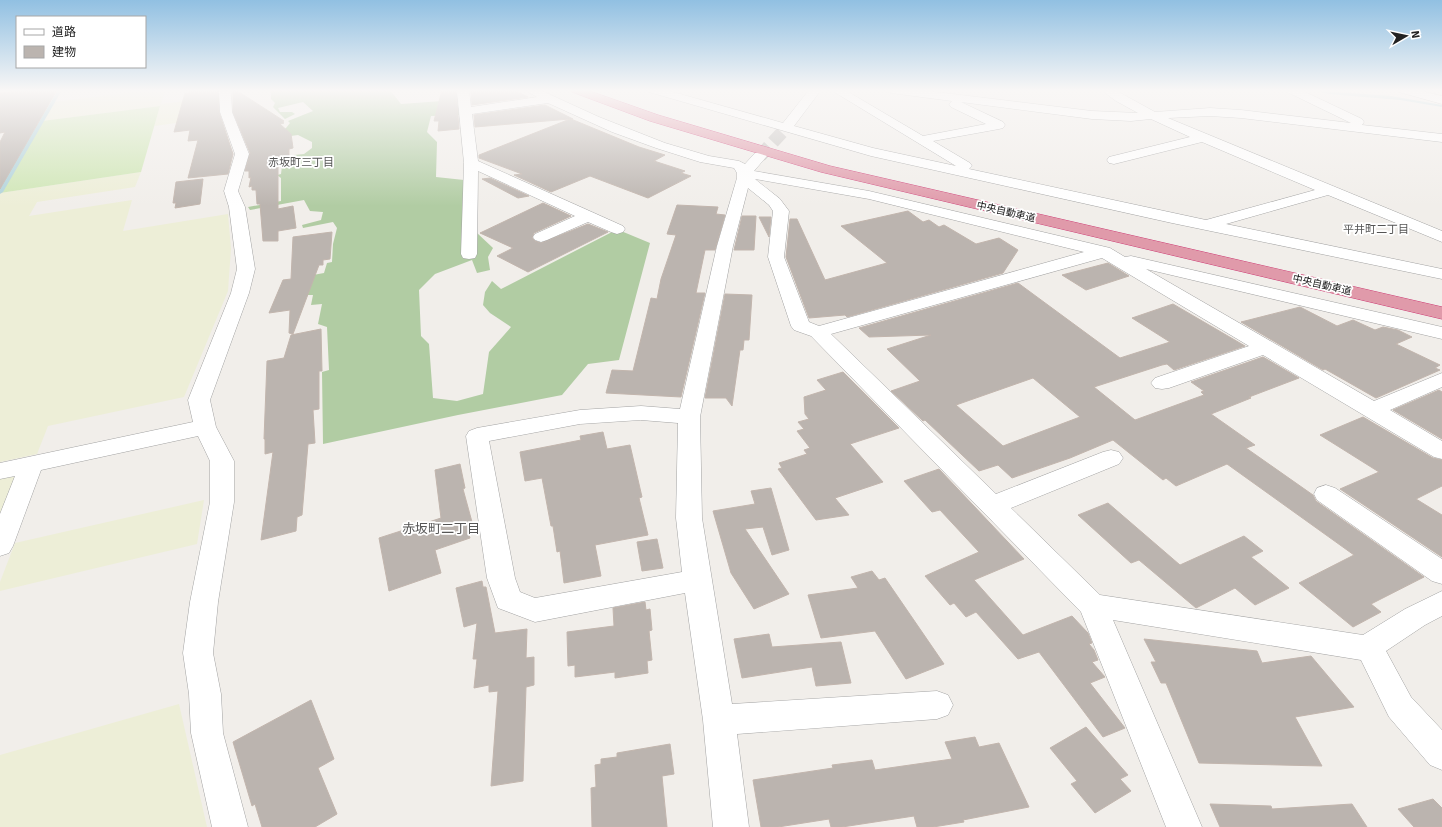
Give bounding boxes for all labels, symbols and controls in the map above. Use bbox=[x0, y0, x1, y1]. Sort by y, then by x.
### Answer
legend bbox=[16, 16, 146, 68]
north arrow bbox=[1386, 16, 1426, 56]
text: 道路 bbox=[52, 25, 76, 40]
text: N bbox=[1408, 30, 1422, 39]
text: 建物 bbox=[52, 45, 76, 60]
district label: 赤坂町三丁目 bbox=[268, 156, 334, 169]
street label: 中央自動車道 bbox=[975, 199, 1037, 225]
district label: 平井町二丁目 bbox=[1343, 223, 1409, 236]
street label: 中央自動車道 bbox=[1291, 272, 1353, 298]
district label: 赤坂町二丁目 bbox=[402, 521, 480, 537]

